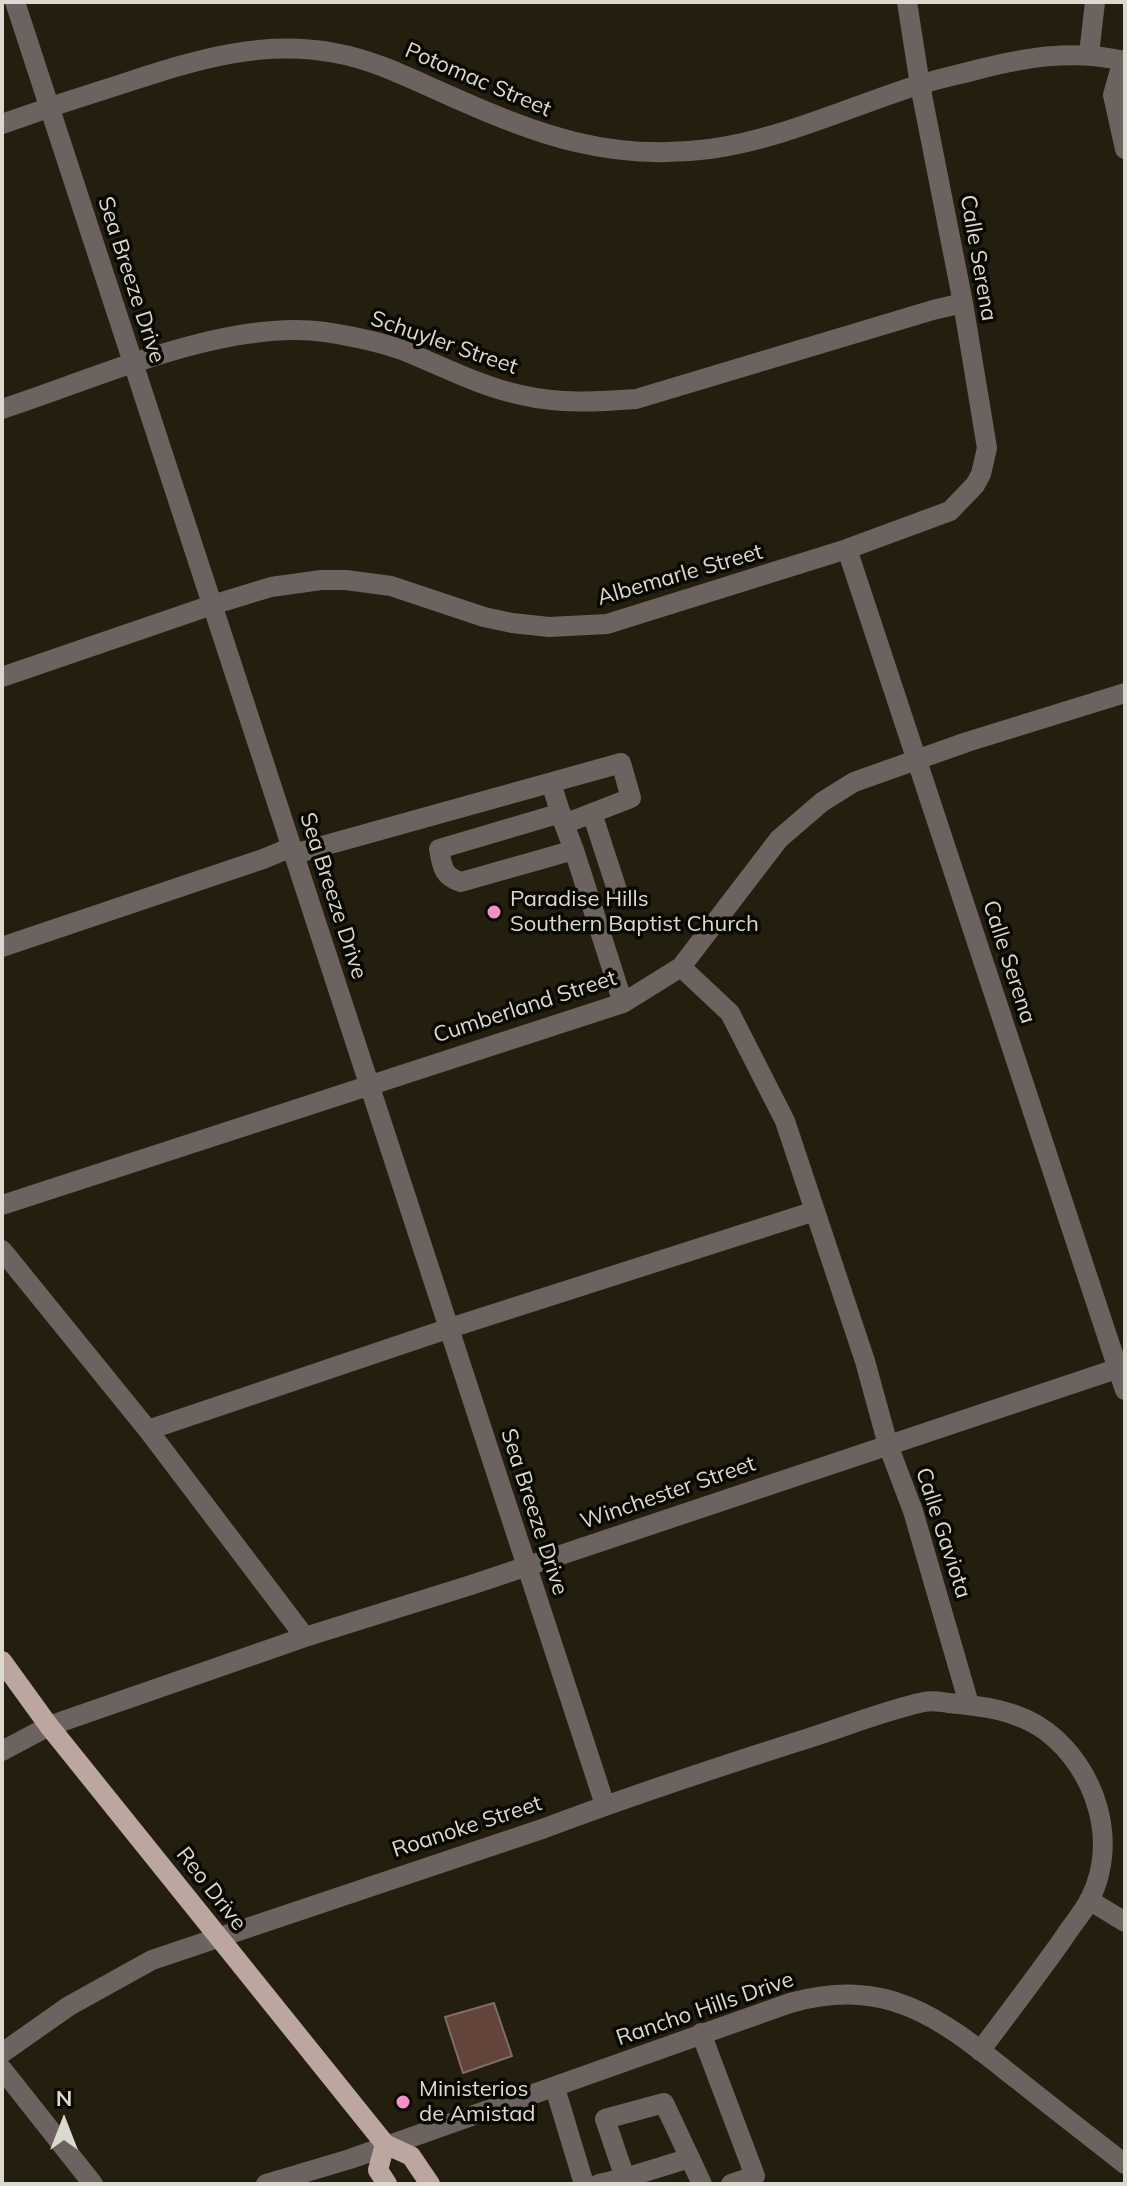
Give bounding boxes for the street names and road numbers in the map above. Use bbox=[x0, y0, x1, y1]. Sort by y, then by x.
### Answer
street label: Potomac Street bbox=[401, 37, 555, 123]
street label: Sea Breeze Drive bbox=[92, 193, 170, 367]
street label: Calle Serena bbox=[954, 193, 1002, 323]
street label: Schuyler Street bbox=[367, 306, 521, 380]
street label: Albemarle Street bbox=[594, 539, 766, 611]
street label: Sea Breeze Drive bbox=[294, 809, 372, 983]
street label: Calle Serena bbox=[977, 897, 1041, 1027]
street label: Cumberland Street bbox=[430, 965, 620, 1049]
street label: Sea Breeze Drive bbox=[495, 1425, 573, 1599]
street label: Winchester Street bbox=[577, 1451, 759, 1535]
street label: Calle Gaviota bbox=[910, 1464, 976, 1602]
street label: Roanoke Street bbox=[389, 1790, 545, 1864]
street label: Reo Drive bbox=[170, 1842, 252, 1936]
street label: Rancho Hills Drive bbox=[613, 1966, 797, 2052]

